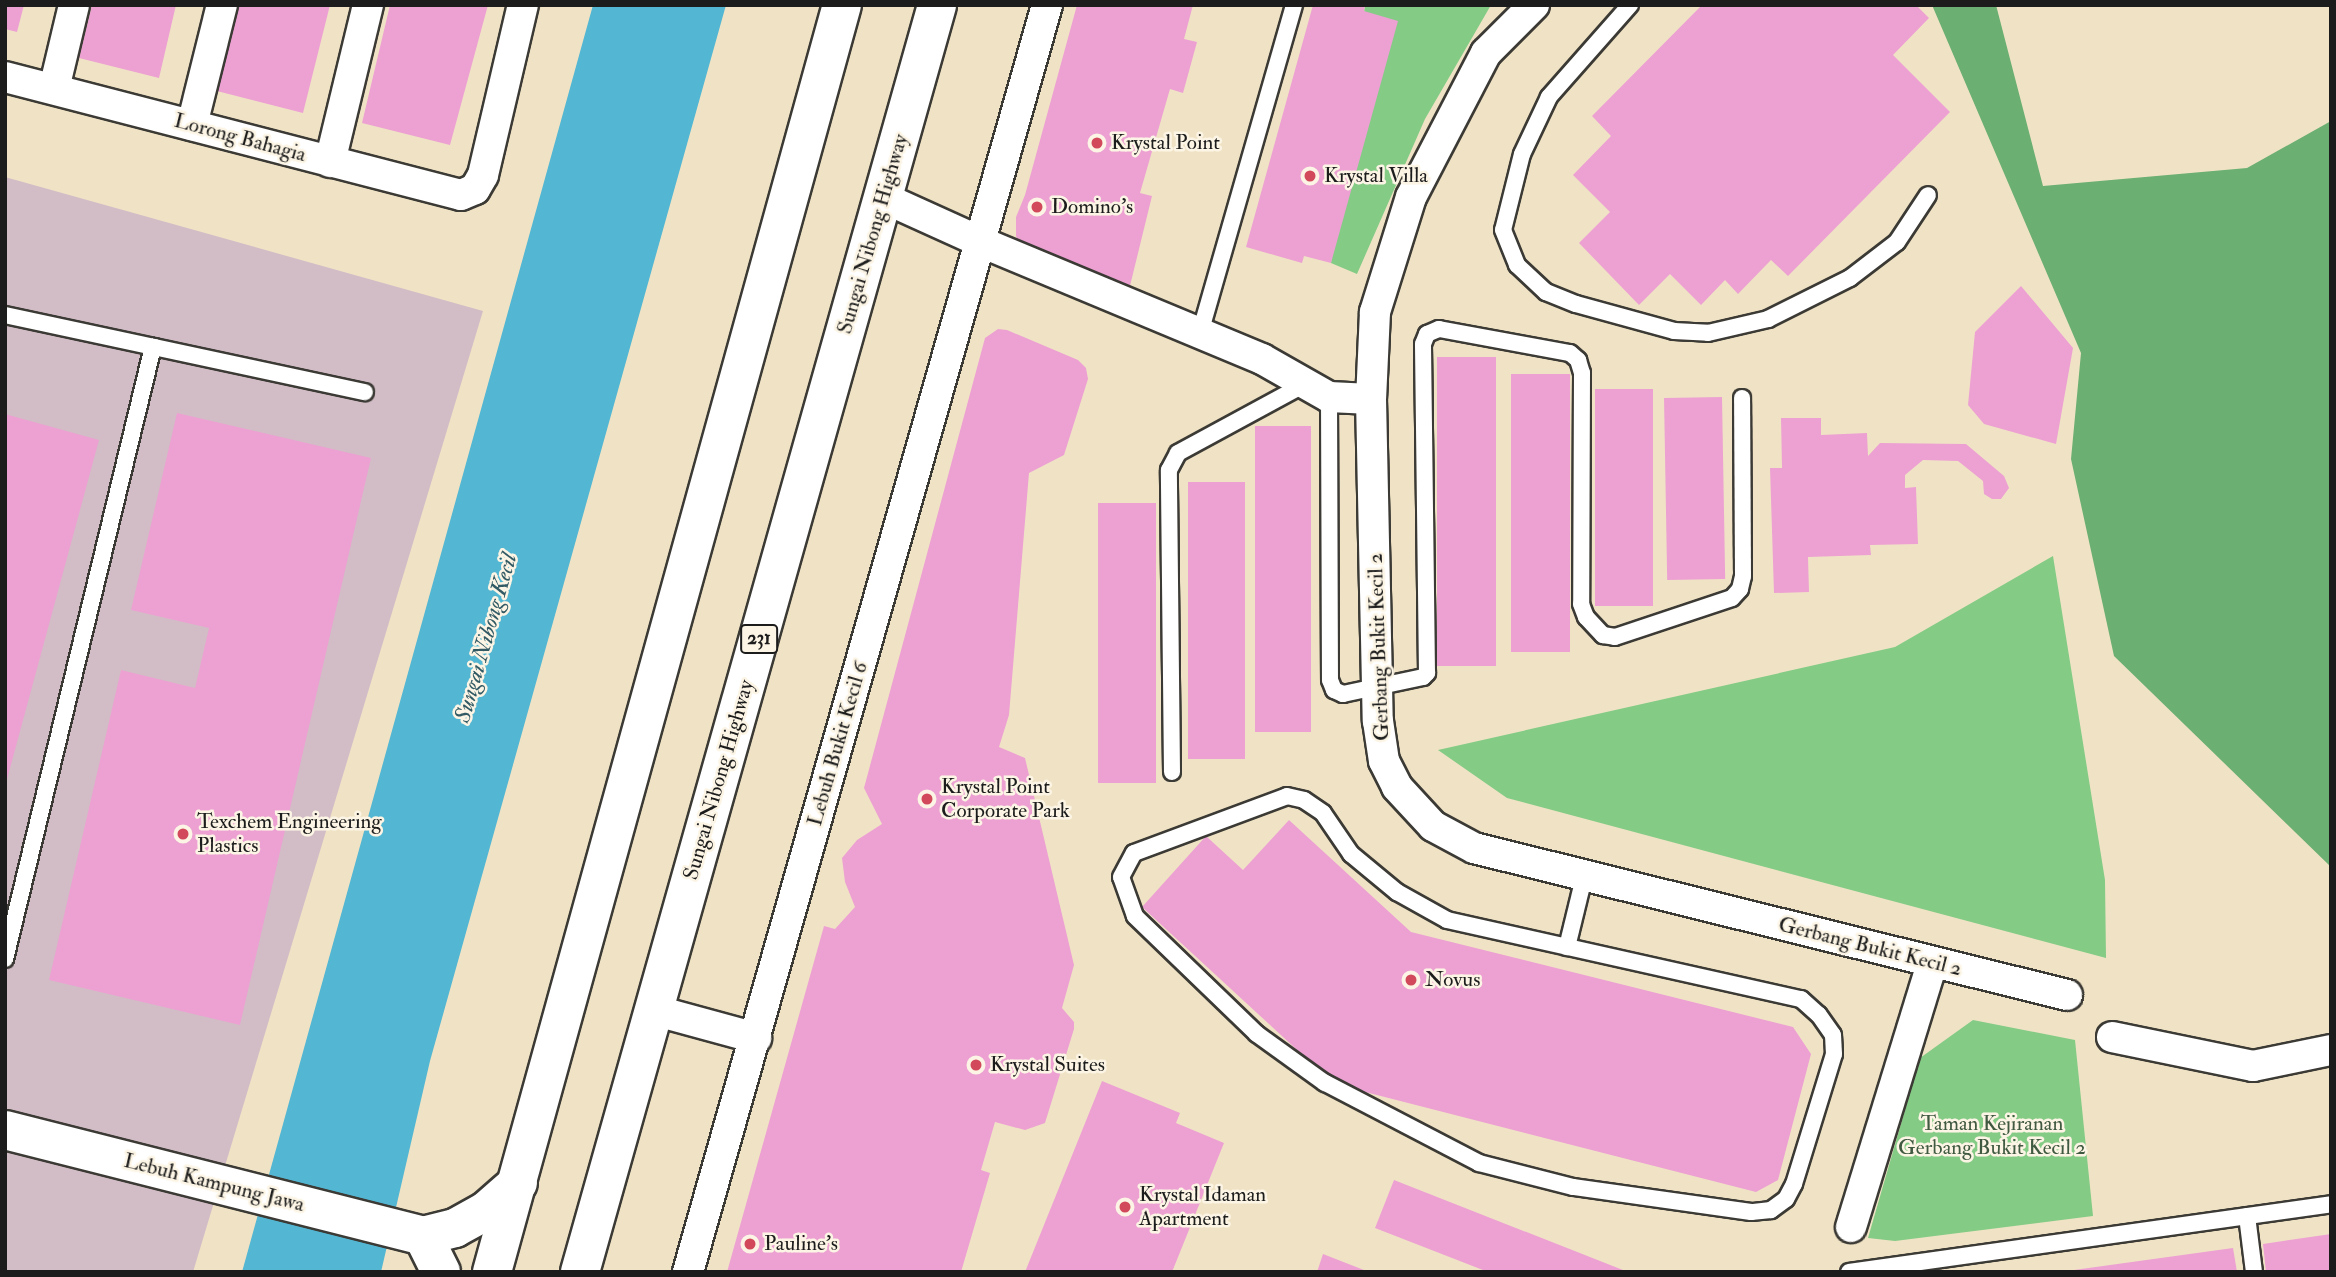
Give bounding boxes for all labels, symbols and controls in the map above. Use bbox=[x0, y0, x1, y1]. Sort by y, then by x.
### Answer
street label: Lorong Bahagia bbox=[171, 108, 309, 168]
place label: Krystal Point bbox=[1111, 130, 1220, 156]
street label: Sungai Nibong Highway bbox=[832, 131, 914, 337]
marker: Krystal Point bbox=[1089, 135, 1105, 151]
place label: Krystal Villa bbox=[1324, 163, 1428, 189]
marker: Krystal Villa bbox=[1302, 168, 1318, 184]
place label: Domino's bbox=[1051, 194, 1133, 220]
marker: Domino's bbox=[1029, 199, 1045, 215]
water label: Sungai Nibong Kecil bbox=[449, 550, 523, 726]
street label: Gerbang Bukit Kecil 2 bbox=[1363, 553, 1395, 741]
road number: 231 bbox=[740, 624, 778, 654]
street label: Lebuh Bukit Kecil 6 bbox=[803, 659, 873, 829]
street label: Sungai Nibong Highway bbox=[678, 677, 760, 883]
place label: Krystal Point Corporate Park bbox=[941, 774, 1070, 824]
marker: Krystal Point Corporate Park bbox=[919, 791, 935, 807]
place label: Texchem Engineering Plastics bbox=[197, 809, 382, 859]
marker: Texchem Engineering Plastics bbox=[175, 826, 191, 842]
street label: Gerbang Bukit Kecil 2 bbox=[1776, 912, 1964, 982]
place label: Novus bbox=[1425, 967, 1480, 993]
marker: Novus bbox=[1403, 972, 1419, 988]
place label: Krystal Suites bbox=[990, 1052, 1105, 1078]
marker: Krystal Suites bbox=[968, 1057, 984, 1073]
park label: Taman Kejiranan Gerbang Bukit Kecil 2 bbox=[1898, 1111, 2086, 1161]
street label: Lebuh Kampung Jawa bbox=[121, 1148, 307, 1218]
place label: Krystal Idaman Apartment bbox=[1139, 1182, 1266, 1232]
marker: Krystal Idaman Apartment bbox=[1117, 1199, 1133, 1215]
place label: Pauline’s bbox=[764, 1231, 838, 1257]
marker: Pauline’s bbox=[742, 1236, 758, 1252]

